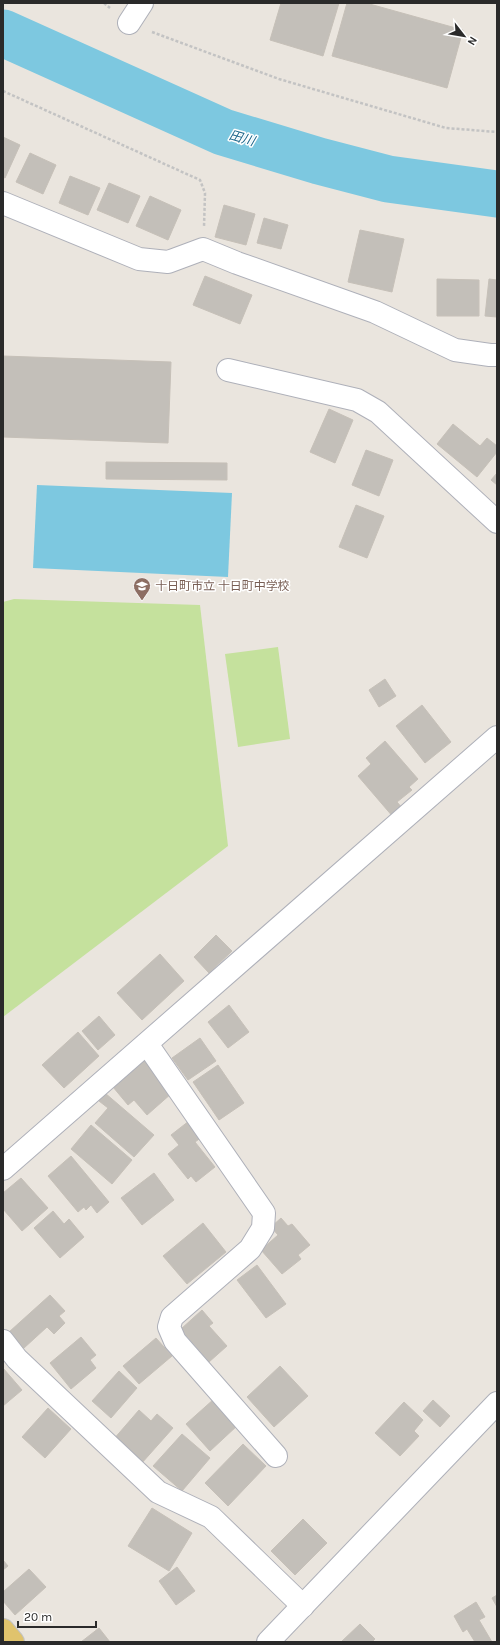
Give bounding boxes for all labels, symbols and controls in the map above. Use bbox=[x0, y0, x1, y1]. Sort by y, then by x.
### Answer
north arrow bbox=[444, 16, 484, 56]
text: N bbox=[465, 34, 480, 48]
water label: 田川 bbox=[227, 127, 258, 149]
school or university icon: 十日町市立 十日町中学校 bbox=[132, 576, 152, 601]
place label: 十日町市立 十日町中学校 bbox=[155, 579, 290, 593]
scale bar bbox=[18, 1603, 96, 1629]
text: 20 m bbox=[24, 1610, 52, 1624]

